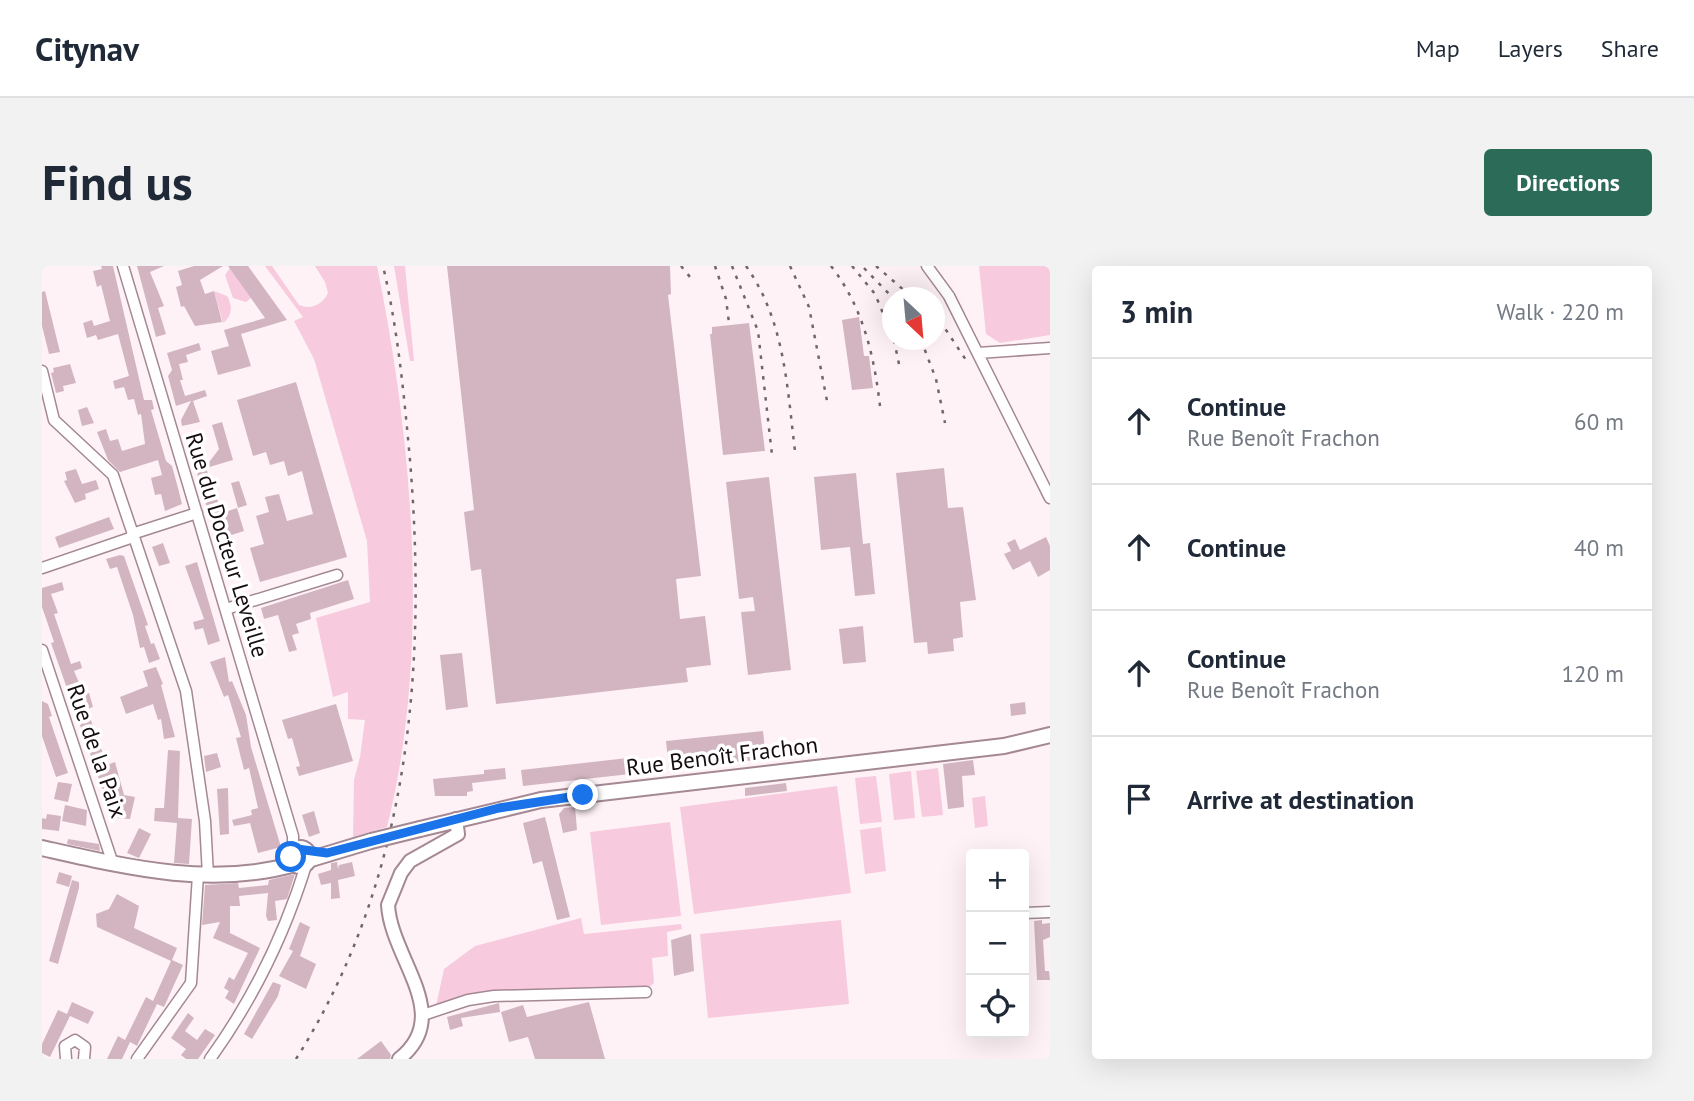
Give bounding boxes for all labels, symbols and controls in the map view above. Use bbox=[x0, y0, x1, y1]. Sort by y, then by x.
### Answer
text: Citynav bbox=[35, 27, 139, 70]
text: Map bbox=[1416, 33, 1460, 64]
text: Layers bbox=[1498, 33, 1563, 64]
text: Share bbox=[1601, 33, 1659, 64]
button: Directions bbox=[1484, 149, 1652, 216]
text: Find us bbox=[42, 150, 193, 214]
north arrow bbox=[882, 287, 945, 350]
text: 3 min bbox=[1120, 292, 1193, 331]
text: Walk · 220 m bbox=[1497, 297, 1624, 326]
text: Continue bbox=[1187, 390, 1286, 423]
icon: ahead bbox=[1120, 402, 1158, 440]
text: 60 m bbox=[1574, 407, 1624, 436]
text: Rue Benoît Frachon bbox=[1187, 423, 1380, 452]
street label: Rue du Docteur Leveille bbox=[179, 429, 275, 661]
icon: ahead bbox=[1120, 528, 1158, 566]
text: Continue bbox=[1187, 531, 1286, 564]
text: 40 m bbox=[1574, 533, 1624, 562]
text: Continue bbox=[1187, 642, 1286, 675]
icon: ahead bbox=[1120, 654, 1158, 692]
text: 120 m bbox=[1562, 659, 1624, 688]
text: Rue Benoît Frachon bbox=[1187, 675, 1380, 704]
street label: Rue de la Paix bbox=[61, 680, 134, 822]
street label: Rue Benoît Frachon bbox=[624, 729, 819, 782]
route end bbox=[567, 779, 598, 810]
icon: arrive bbox=[1120, 780, 1158, 818]
text: Arrive at destination bbox=[1187, 783, 1414, 816]
route start bbox=[275, 841, 306, 872]
map controls bbox=[966, 849, 1029, 1038]
button: + bbox=[966, 849, 1029, 912]
button: − bbox=[966, 912, 1029, 975]
button: locate bbox=[966, 975, 1029, 1038]

